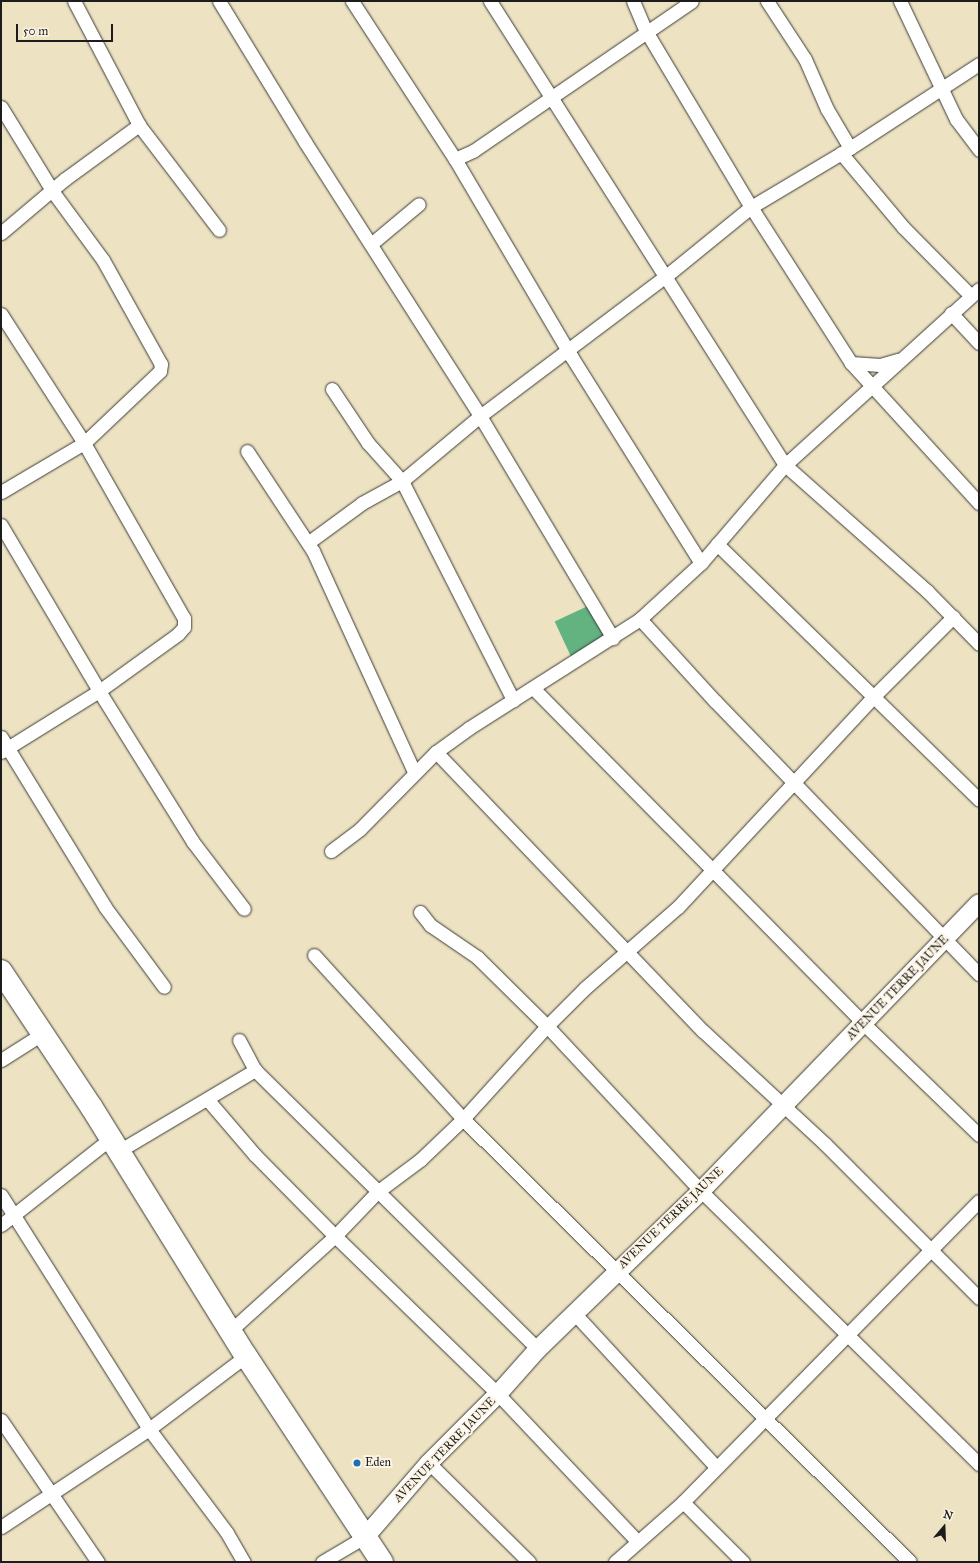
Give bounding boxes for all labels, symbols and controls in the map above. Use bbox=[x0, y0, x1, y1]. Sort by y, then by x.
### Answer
scale bar bbox=[18, 16, 115, 42]
text: 50 m bbox=[23, 24, 48, 38]
street label: AVENUE TERRE JAUNE bbox=[844, 932, 952, 1044]
street label: AVENUE TERRE JAUNE bbox=[615, 1164, 727, 1272]
street label: AVENUE TERRE JAUNE bbox=[391, 1394, 499, 1506]
place label: Eden bbox=[365, 1456, 391, 1470]
marker: Eden bbox=[352, 1458, 362, 1468]
north arrow bbox=[924, 1507, 964, 1547]
text: N bbox=[942, 1508, 955, 1523]

